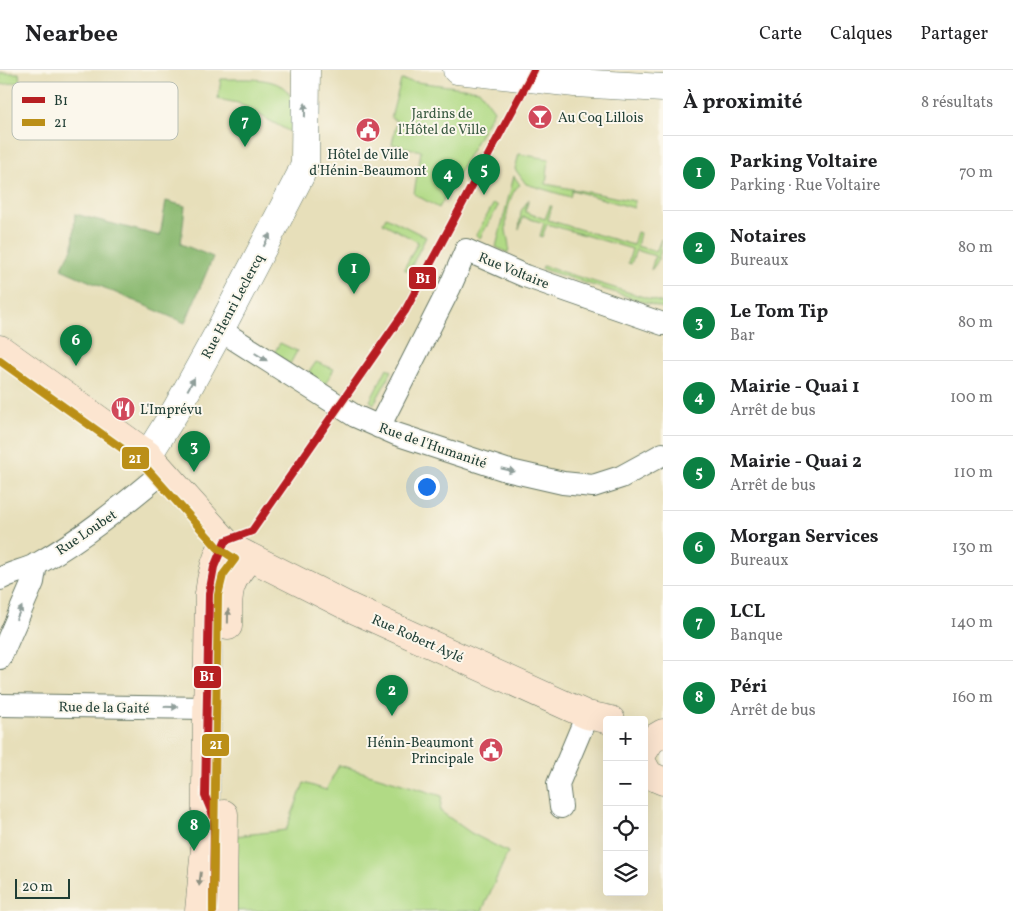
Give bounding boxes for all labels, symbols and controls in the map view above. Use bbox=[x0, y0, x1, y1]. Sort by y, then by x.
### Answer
text: Nearbee bbox=[25, 18, 118, 52]
text: Carte bbox=[759, 22, 802, 47]
text: Calques bbox=[830, 22, 892, 47]
text: Partager bbox=[920, 22, 988, 47]
legend bbox=[12, 82, 178, 140]
text: À proximité bbox=[683, 88, 802, 117]
text: B1 bbox=[54, 92, 68, 111]
text: 8 résultats bbox=[921, 92, 993, 114]
one-way arrow bbox=[301, 102, 309, 118]
bar icon: Au Coq Lillois bbox=[527, 104, 553, 130]
park label: Jardins de l'Hôtel de Ville bbox=[398, 105, 486, 140]
pin: 7 bbox=[229, 106, 261, 147]
place label: Au Coq Lillois bbox=[558, 109, 643, 128]
text: 21 bbox=[54, 114, 67, 133]
public building icon: Hôtel de Ville d'Hénin-Beaumont bbox=[355, 117, 381, 143]
place label: Hôtel de Ville d'Hénin-Beaumont bbox=[309, 146, 427, 181]
text: Parking Voltaire bbox=[730, 149, 877, 175]
pin: 5 bbox=[468, 154, 500, 195]
pin: 4 bbox=[432, 159, 464, 200]
text: 1 bbox=[696, 162, 702, 184]
text: 70 m bbox=[959, 162, 993, 184]
text: Parking · Rue Voltaire bbox=[730, 175, 880, 197]
text: Notaires bbox=[730, 224, 806, 250]
one-way arrow bbox=[263, 233, 271, 247]
text: 2 bbox=[695, 237, 703, 259]
text: 80 m bbox=[958, 237, 993, 259]
street label: Rue Voltaire bbox=[475, 249, 552, 294]
text: Bureaux bbox=[730, 250, 789, 272]
street label: Rue Henri Leclercq bbox=[198, 251, 269, 363]
pin: 1 bbox=[338, 253, 370, 294]
line badge: B1 bbox=[408, 266, 437, 290]
text: B1 bbox=[415, 270, 431, 289]
text: Le Tom Tip bbox=[730, 299, 828, 325]
text: 3 bbox=[695, 312, 703, 334]
text: 80 m bbox=[958, 312, 993, 334]
pin: 6 bbox=[60, 325, 92, 366]
text: Bar bbox=[730, 325, 755, 347]
one-way arrow bbox=[254, 353, 267, 362]
text: Mairie - Quai 1 bbox=[730, 374, 860, 400]
one-way arrow bbox=[187, 376, 195, 391]
text: 4 bbox=[694, 387, 704, 409]
text: 100 m bbox=[950, 387, 993, 409]
restaurant icon: L'Imprévu bbox=[110, 396, 136, 422]
text: Arrêt de bus bbox=[730, 400, 816, 422]
place label: L'Imprévu bbox=[140, 401, 202, 420]
street label: Rue de l'Humanité bbox=[376, 419, 489, 474]
pin: 3 bbox=[178, 431, 210, 472]
line badge: 21 bbox=[121, 446, 150, 470]
text: Mairie - Quai 2 bbox=[730, 449, 862, 475]
text: 21 bbox=[129, 450, 141, 469]
text: 5 bbox=[695, 462, 703, 484]
text: 110 m bbox=[954, 462, 993, 484]
one-way arrow bbox=[500, 467, 515, 475]
your location bbox=[414, 474, 440, 500]
text: Arrêt de bus bbox=[730, 475, 816, 497]
street label: Rue Loubet bbox=[53, 506, 121, 560]
text: Morgan Services bbox=[730, 524, 879, 550]
text: 6 bbox=[695, 537, 703, 559]
text: 130 m bbox=[952, 537, 993, 559]
text: Bureaux bbox=[730, 550, 789, 572]
text: LCL bbox=[730, 599, 765, 625]
one-way arrow bbox=[16, 606, 24, 621]
one-way arrow bbox=[224, 607, 232, 623]
street label: Rue Robert Aylé bbox=[368, 611, 467, 668]
text: 7 bbox=[695, 612, 703, 634]
text: 140 m bbox=[951, 612, 993, 634]
text: Banque bbox=[730, 625, 783, 647]
line badge: B1 bbox=[193, 665, 222, 689]
text: B1 bbox=[199, 668, 215, 687]
text: Péri bbox=[730, 674, 767, 700]
pin: 2 bbox=[376, 675, 408, 716]
text: 8 bbox=[695, 687, 703, 709]
text: 160 m bbox=[952, 687, 993, 709]
street label: Rue de la Gaité bbox=[58, 698, 150, 719]
text: Arrêt de bus bbox=[730, 700, 816, 722]
one-way arrow bbox=[163, 703, 179, 711]
map controls bbox=[603, 716, 648, 896]
button: + bbox=[603, 716, 648, 761]
line badge: 21 bbox=[201, 733, 230, 757]
place label: Hénin-Beaumont Principale bbox=[367, 734, 474, 769]
text: 21 bbox=[210, 736, 222, 755]
public building icon: Hénin-Beaumont Principale bbox=[478, 737, 504, 763]
button: − bbox=[603, 761, 648, 806]
button: locate bbox=[603, 806, 648, 851]
pin: 8 bbox=[178, 810, 210, 851]
button: layers bbox=[603, 851, 648, 896]
one-way arrow bbox=[196, 871, 204, 887]
scale bar bbox=[15, 876, 70, 899]
text: 20 m bbox=[22, 878, 53, 897]

